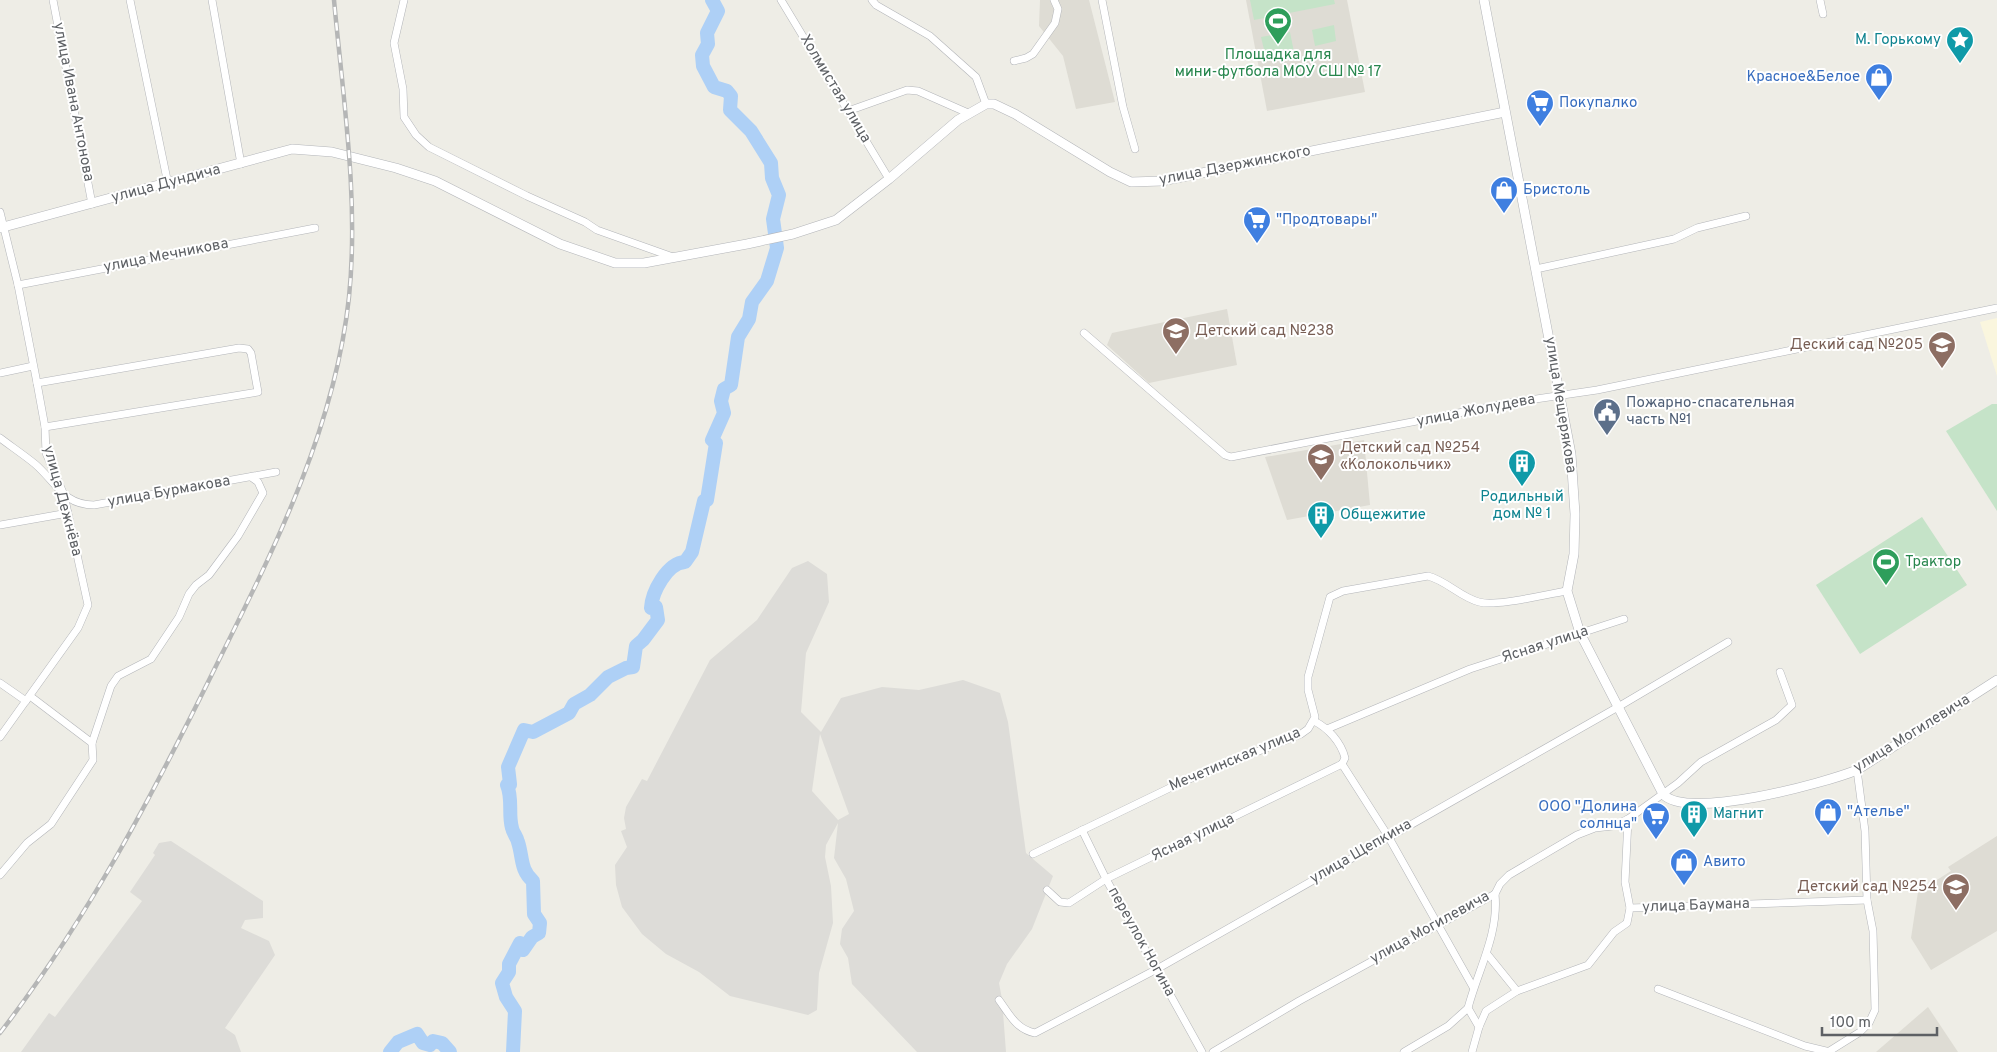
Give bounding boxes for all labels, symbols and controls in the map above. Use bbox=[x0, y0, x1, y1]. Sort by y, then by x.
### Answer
sports icon: Площадка для мини-футбола МОУ СШ № 17 bbox=[1263, 6, 1293, 45]
street label: улица Ивана Антонова bbox=[48, 21, 98, 183]
place icon: М. Горькому bbox=[1945, 25, 1975, 64]
street label: Холмистая улица bbox=[795, 31, 875, 147]
place label: М. Горькому bbox=[1855, 31, 1941, 50]
place label: Площадка для мини-футбола МОУ СШ № 17 bbox=[1175, 46, 1382, 82]
shop icon: Красное&Белое bbox=[1864, 62, 1894, 101]
place label: Красное&Белое bbox=[1746, 68, 1860, 87]
supermarket icon: Покупалко bbox=[1525, 88, 1555, 127]
place label: Покупалко bbox=[1559, 94, 1637, 113]
street label: улица Дзержинского bbox=[1158, 142, 1312, 190]
street label: улица Дундича bbox=[109, 160, 223, 208]
shop icon: Бристоль bbox=[1489, 175, 1519, 214]
place label: Бристоль bbox=[1523, 181, 1590, 200]
supermarket icon: "Продтовары" bbox=[1242, 205, 1272, 244]
place label: "Продтовары" bbox=[1276, 211, 1377, 230]
street label: улица Мечникова bbox=[102, 235, 230, 277]
school or university icon: Детский сад №238 bbox=[1161, 316, 1191, 355]
place label: Детский сад №238 bbox=[1195, 322, 1334, 341]
school or university icon: Деский сад №205 bbox=[1927, 330, 1957, 369]
street label: улица Мещерякова bbox=[1540, 335, 1580, 475]
place label: Деский сад №205 bbox=[1790, 336, 1923, 355]
street label: улица Жолудева bbox=[1415, 390, 1537, 432]
place label: Пожарно-спасательная часть №1 bbox=[1626, 394, 1795, 430]
public building icon: Пожарно-спасательная часть №1 bbox=[1592, 397, 1622, 436]
place label: Детский сад №254 «Колокольчик» bbox=[1340, 439, 1480, 475]
school or university icon: Детский сад №254 «Колокольчик» bbox=[1306, 442, 1336, 481]
street label: улица Дежнёва bbox=[38, 444, 86, 558]
building icon: Родильный дом № 1 bbox=[1507, 448, 1537, 487]
street label: улица Бурмакова bbox=[106, 472, 232, 512]
place label: Родильный дом № 1 bbox=[1480, 488, 1564, 524]
building icon: Общежитие bbox=[1306, 500, 1336, 539]
place label: Общежитие bbox=[1340, 506, 1426, 525]
sports icon: Трактор bbox=[1871, 547, 1901, 586]
place label: Трактор bbox=[1905, 553, 1961, 572]
street label: Ясная улица bbox=[1499, 622, 1591, 668]
street label: улица Могилевича bbox=[1850, 690, 1974, 778]
street label: Мечетинская улица bbox=[1166, 724, 1304, 796]
shop icon: "Ателье" bbox=[1813, 797, 1843, 836]
place label: ООО "Долина солнца" bbox=[1538, 798, 1637, 834]
building icon: Магнит bbox=[1679, 799, 1709, 838]
supermarket icon: ООО "Долина солнца" bbox=[1641, 801, 1671, 840]
place label: "Ателье" bbox=[1847, 803, 1910, 822]
place label: Магнит bbox=[1713, 805, 1764, 824]
street label: Ясная улица bbox=[1148, 810, 1238, 866]
street label: улица Щепкина bbox=[1307, 815, 1415, 889]
shop icon: Авито bbox=[1669, 847, 1699, 886]
place label: Авито bbox=[1703, 853, 1746, 872]
school or university icon: Детский сад №254 bbox=[1941, 872, 1971, 911]
place label: Детский сад №254 bbox=[1797, 878, 1937, 897]
street label: переулок Ногина bbox=[1103, 884, 1179, 1000]
street label: улица Могилевича bbox=[1367, 887, 1493, 969]
street label: улица Баумана bbox=[1642, 895, 1750, 917]
scale bar bbox=[1822, 1004, 1937, 1036]
text: 100 m bbox=[1830, 1014, 1871, 1033]

